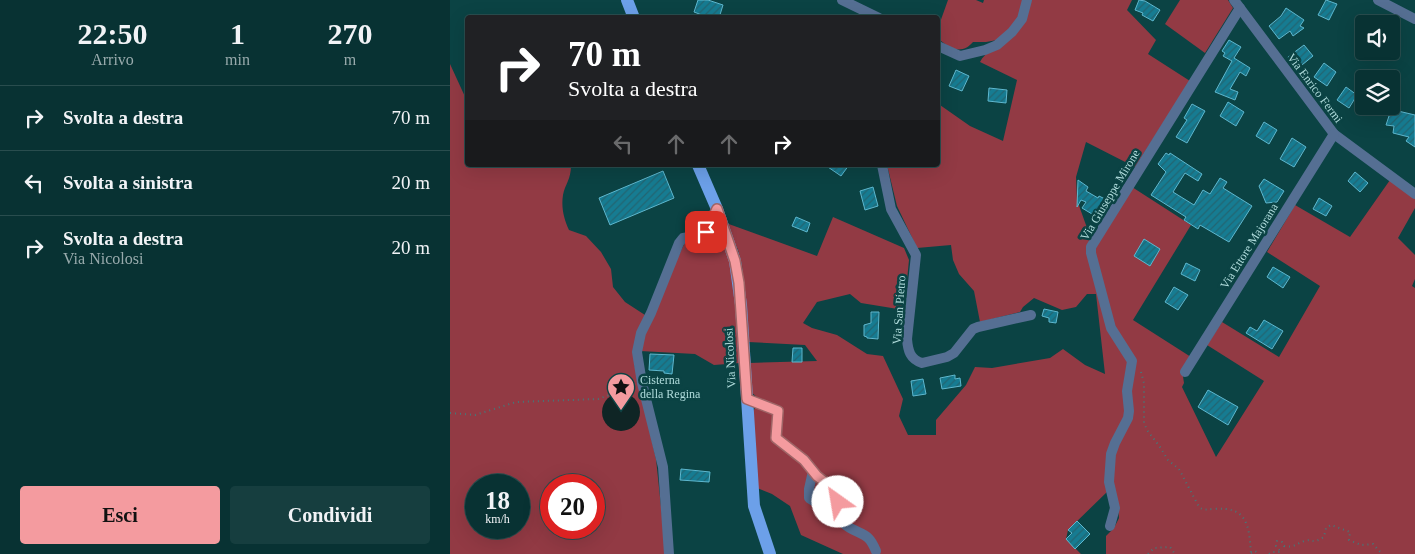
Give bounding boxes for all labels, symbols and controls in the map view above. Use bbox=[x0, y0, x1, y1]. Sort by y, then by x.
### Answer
map controls bbox=[1355, 15, 1400, 115]
button: sound bbox=[1355, 15, 1400, 60]
text: 22:50 bbox=[78, 17, 148, 50]
text: 1 bbox=[230, 17, 245, 50]
text: 270 bbox=[327, 17, 372, 50]
icon: right bbox=[485, 35, 550, 100]
text: 70 m bbox=[568, 35, 641, 74]
text: Arrivo bbox=[91, 51, 134, 68]
text: min bbox=[225, 51, 250, 68]
text: m bbox=[344, 51, 356, 68]
street label: Via Enrico Fermi bbox=[1284, 51, 1346, 126]
button: layers bbox=[1355, 70, 1400, 115]
text: Svolta a destra bbox=[568, 76, 698, 101]
icon: right bbox=[20, 104, 48, 132]
text: Svolta a destra bbox=[63, 107, 183, 128]
text: 70 m bbox=[391, 107, 430, 128]
icon: left bbox=[609, 130, 637, 158]
icon: ahead bbox=[662, 130, 690, 158]
icon: ahead bbox=[715, 130, 743, 158]
icon: right bbox=[768, 130, 796, 158]
street label: Via Giuseppe Mirone bbox=[1077, 147, 1143, 243]
icon: left bbox=[20, 169, 48, 197]
text: Svolta a sinistra bbox=[63, 172, 193, 193]
text: 20 m bbox=[391, 172, 430, 193]
street label: Via Ettore Majorana bbox=[1217, 200, 1281, 291]
pin bbox=[685, 211, 727, 253]
icon: arrive bbox=[692, 218, 720, 246]
text: Svolta a destra bbox=[63, 228, 183, 249]
icon: right bbox=[20, 234, 48, 262]
text: 20 m bbox=[391, 237, 430, 258]
text: Via Nicolosi bbox=[63, 250, 143, 267]
street label: Via San Pietro bbox=[890, 275, 908, 345]
street label: Via Nicolosi bbox=[721, 327, 739, 388]
place icon: Cisterna della Regina bbox=[606, 372, 636, 411]
place label: Cisterna della Regina bbox=[640, 373, 701, 401]
speed limit sign: 20 bbox=[540, 474, 605, 539]
position arrow bbox=[811, 475, 863, 527]
button: Esci bbox=[20, 486, 220, 544]
button: Condividi bbox=[230, 486, 430, 544]
text: 18 bbox=[485, 487, 510, 514]
text: km/h bbox=[485, 512, 510, 526]

